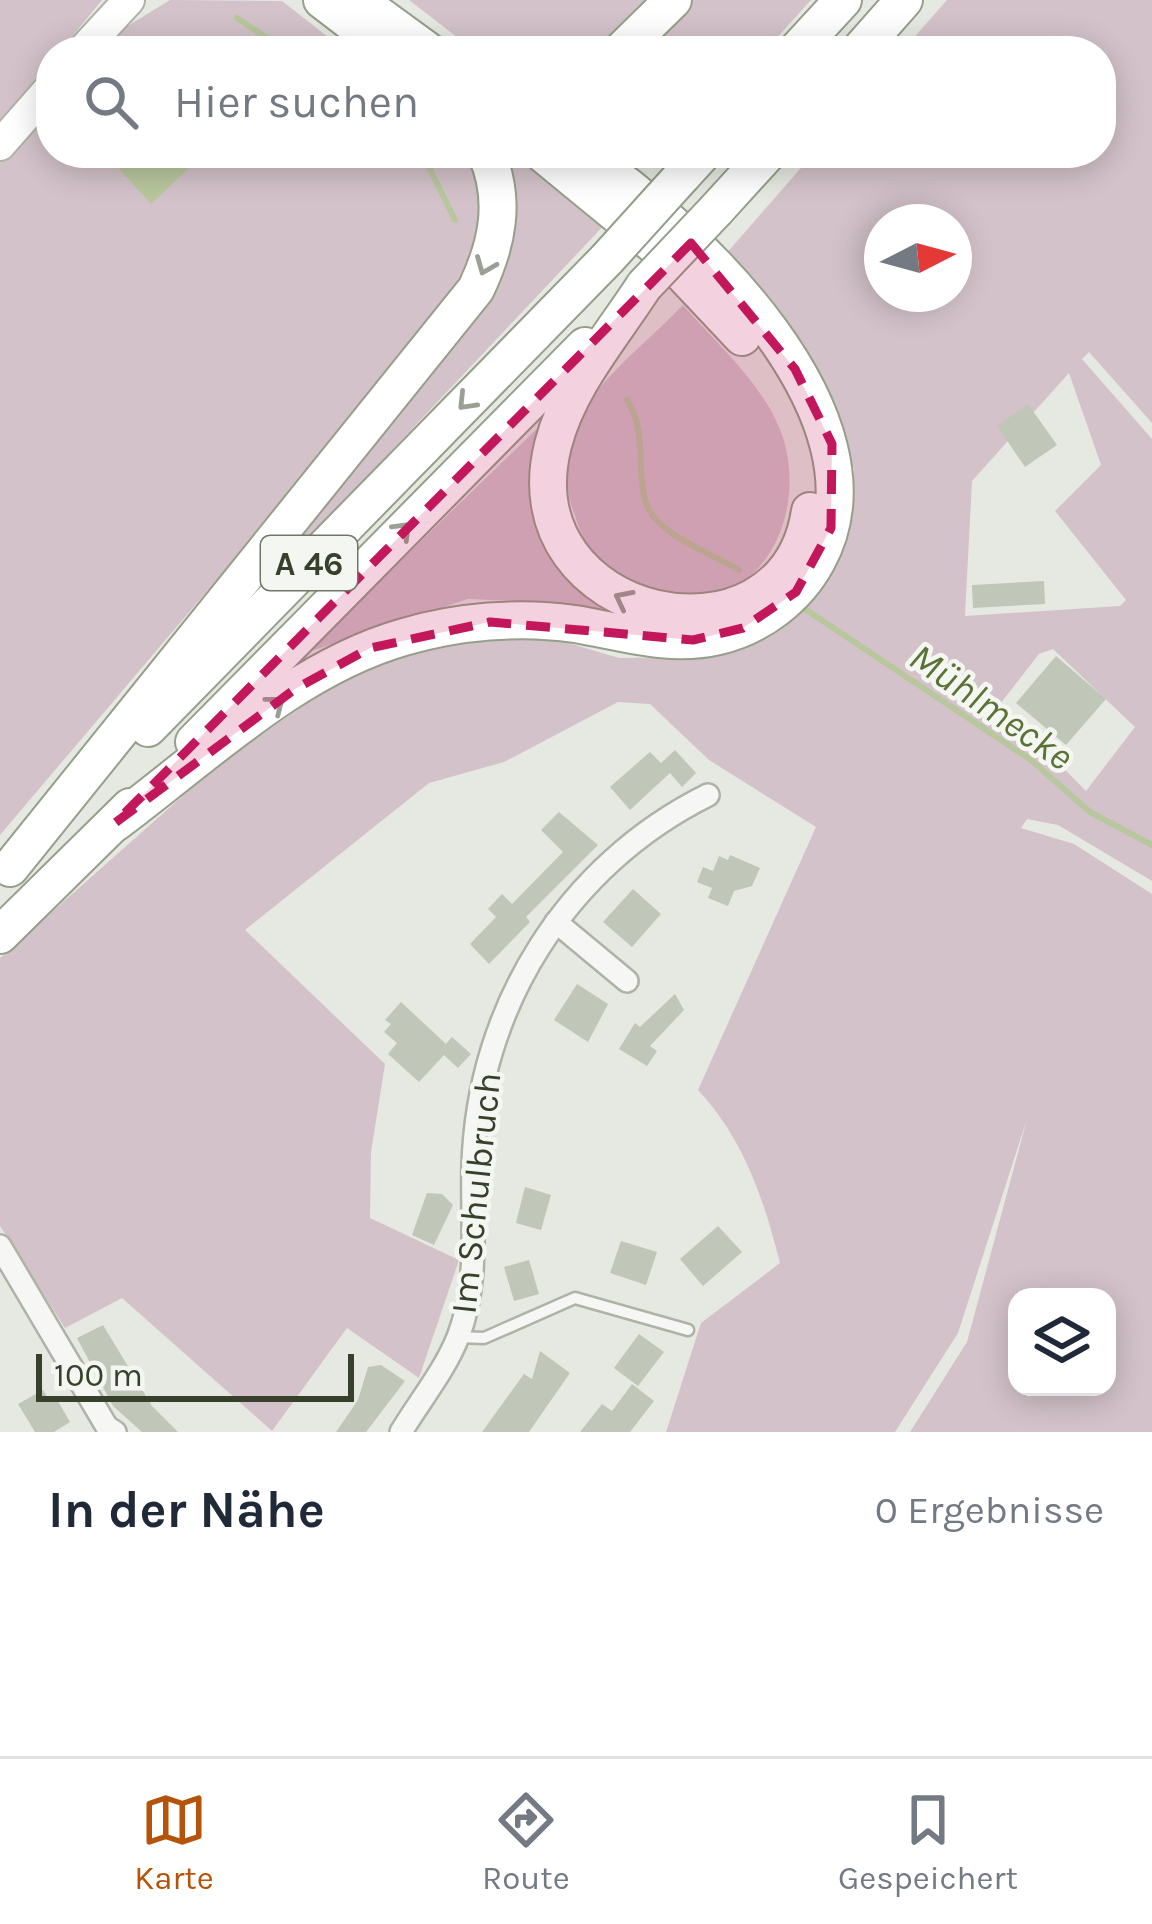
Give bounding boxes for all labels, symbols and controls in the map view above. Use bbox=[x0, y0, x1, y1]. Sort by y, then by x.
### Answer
search box bbox=[36, 36, 1116, 168]
icon: search bbox=[78, 69, 144, 135]
text: Hier suchen bbox=[174, 76, 419, 128]
north arrow bbox=[864, 204, 972, 312]
one-way arrow bbox=[475, 254, 499, 275]
one-way arrow bbox=[459, 388, 481, 410]
one-way arrow bbox=[389, 522, 411, 544]
road number: A 46 bbox=[261, 536, 357, 590]
one-way arrow bbox=[615, 590, 636, 613]
water label: Mühlmecke bbox=[901, 634, 1082, 780]
one-way arrow bbox=[263, 696, 285, 718]
street label: Im Schulbruch bbox=[442, 1070, 510, 1316]
map controls bbox=[1008, 1288, 1116, 1396]
button: layers bbox=[1008, 1288, 1116, 1396]
scale bar bbox=[36, 1348, 354, 1401]
text: 100 m bbox=[54, 1356, 143, 1394]
text: In der Nähe bbox=[48, 1480, 325, 1540]
text: 0 Ergebnisse bbox=[875, 1487, 1104, 1533]
tab: Karte bbox=[134, 1787, 214, 1897]
tab: Route bbox=[482, 1787, 570, 1897]
tab: Gespeichert bbox=[838, 1787, 1018, 1897]

